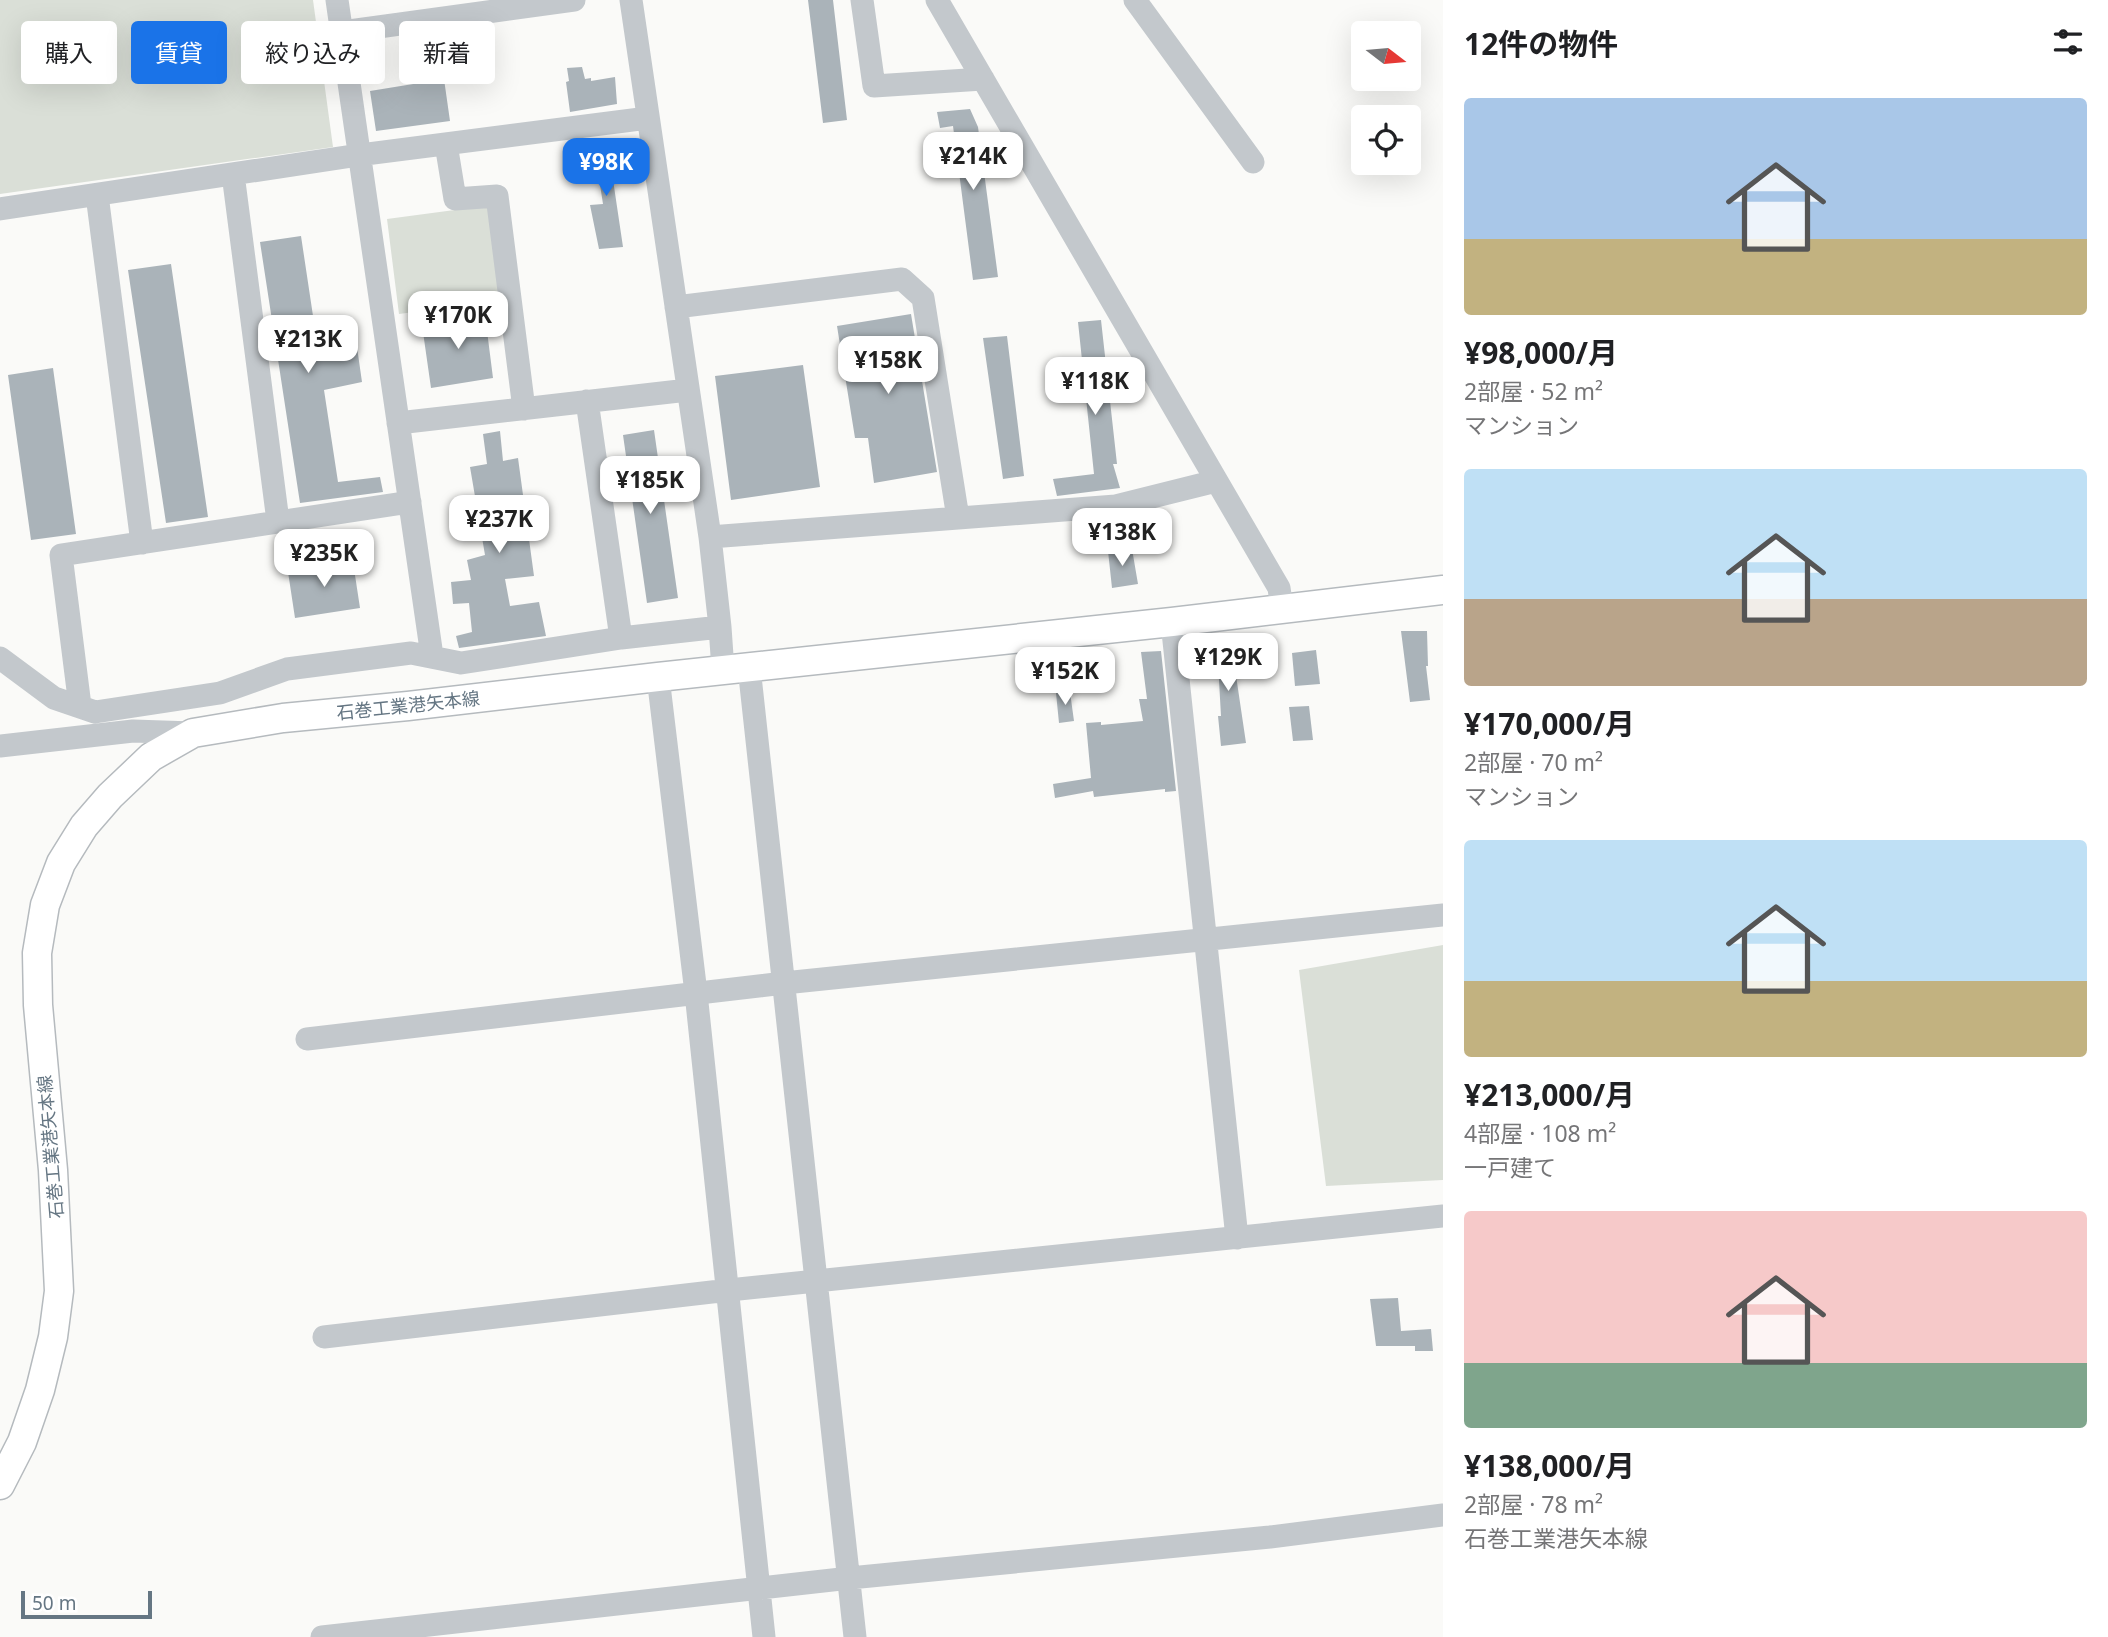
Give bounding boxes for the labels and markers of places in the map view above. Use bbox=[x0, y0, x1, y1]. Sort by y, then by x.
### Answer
pin: ¥214K bbox=[924, 132, 1022, 192]
pin: ¥98K bbox=[565, 138, 647, 198]
pin: ¥170K bbox=[409, 292, 507, 351]
pin: ¥213K bbox=[259, 316, 357, 375]
pin: ¥158K bbox=[839, 336, 937, 396]
pin: ¥118K bbox=[1046, 358, 1144, 417]
pin: ¥185K bbox=[601, 456, 699, 516]
pin: ¥237K bbox=[450, 496, 548, 555]
pin: ¥138K bbox=[1073, 508, 1171, 568]
pin: ¥235K bbox=[275, 530, 373, 589]
pin: ¥129K bbox=[1179, 634, 1277, 693]
pin: ¥152K bbox=[1016, 648, 1114, 707]

